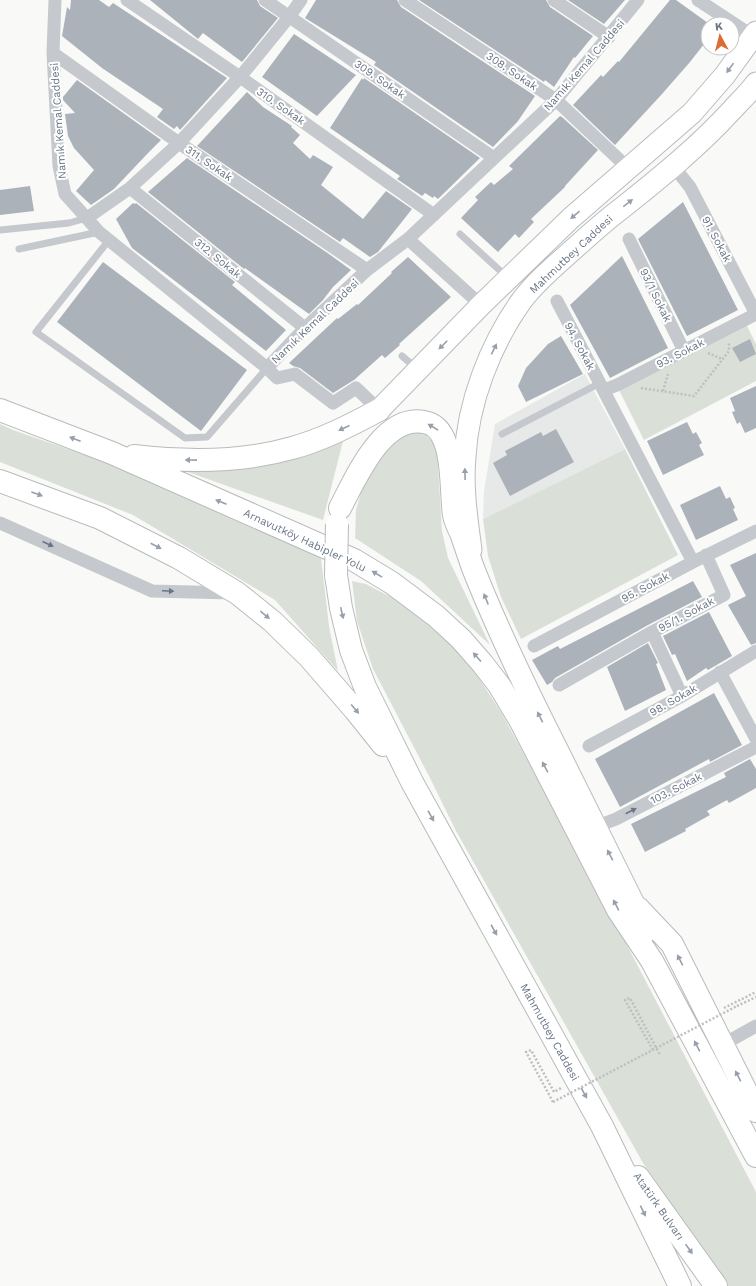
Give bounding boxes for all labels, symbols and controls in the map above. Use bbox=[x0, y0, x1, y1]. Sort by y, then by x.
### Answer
north arrow bbox=[700, 16, 740, 56]
street label: Namık Kemal Caddesi bbox=[541, 17, 628, 114]
text: K bbox=[714, 20, 724, 33]
street label: 308. Sokak bbox=[484, 50, 540, 93]
street label: 309. Sokak bbox=[352, 57, 408, 102]
street label: Namık Kemal Caddesi bbox=[48, 62, 69, 180]
one-way arrow bbox=[726, 63, 734, 73]
street label: 310. Sokak bbox=[254, 85, 307, 128]
street label: 311. Sokak bbox=[183, 143, 235, 184]
one-way arrow bbox=[622, 199, 633, 207]
one-way arrow bbox=[570, 210, 580, 219]
street label: Mahmutbey Caddesi bbox=[527, 212, 616, 296]
street label: 91. Sokak bbox=[699, 214, 734, 264]
street label: 312. Sokak bbox=[192, 236, 244, 281]
street label: 93/1 Sokak bbox=[637, 266, 674, 324]
street label: Namık Kemal Caddesi bbox=[269, 276, 362, 367]
street label: 94. Sokak bbox=[562, 320, 598, 372]
street label: 93. Sokak bbox=[654, 336, 706, 371]
one-way arrow bbox=[438, 340, 447, 350]
one-way arrow bbox=[491, 343, 497, 354]
one-way arrow bbox=[427, 423, 439, 430]
one-way arrow bbox=[339, 425, 350, 431]
one-way arrow bbox=[69, 435, 81, 441]
one-way arrow bbox=[184, 457, 197, 463]
one-way arrow bbox=[462, 467, 468, 480]
one-way arrow bbox=[31, 492, 43, 498]
one-way arrow bbox=[216, 499, 227, 505]
street label: Arnavutköy Habipler Yolu bbox=[241, 506, 368, 575]
one-way arrow bbox=[43, 542, 55, 548]
one-way arrow bbox=[150, 543, 161, 549]
street label: 95. Sokak bbox=[619, 569, 671, 605]
one-way arrow bbox=[372, 570, 382, 578]
one-way arrow bbox=[162, 588, 175, 594]
one-way arrow bbox=[483, 594, 489, 605]
street label: 95/1. Sokak bbox=[656, 594, 716, 635]
one-way arrow bbox=[339, 607, 345, 619]
one-way arrow bbox=[260, 611, 271, 620]
one-way arrow bbox=[472, 652, 482, 662]
street label: 98. Sokak bbox=[647, 682, 699, 719]
one-way arrow bbox=[350, 704, 359, 715]
one-way arrow bbox=[537, 711, 544, 723]
one-way arrow bbox=[542, 761, 548, 773]
street label: 103. Sokak bbox=[648, 770, 704, 807]
one-way arrow bbox=[625, 808, 637, 814]
one-way arrow bbox=[427, 811, 434, 822]
one-way arrow bbox=[606, 850, 613, 861]
one-way arrow bbox=[613, 899, 619, 911]
one-way arrow bbox=[490, 924, 497, 936]
one-way arrow bbox=[676, 954, 683, 966]
street label: Mahmutbey Caddesi bbox=[517, 981, 582, 1083]
one-way arrow bbox=[694, 1040, 701, 1052]
one-way arrow bbox=[735, 1070, 741, 1082]
one-way arrow bbox=[580, 1087, 587, 1099]
street label: Atatürk Bulvarı bbox=[630, 1170, 687, 1243]
one-way arrow bbox=[640, 1206, 646, 1217]
one-way arrow bbox=[685, 1243, 693, 1254]

